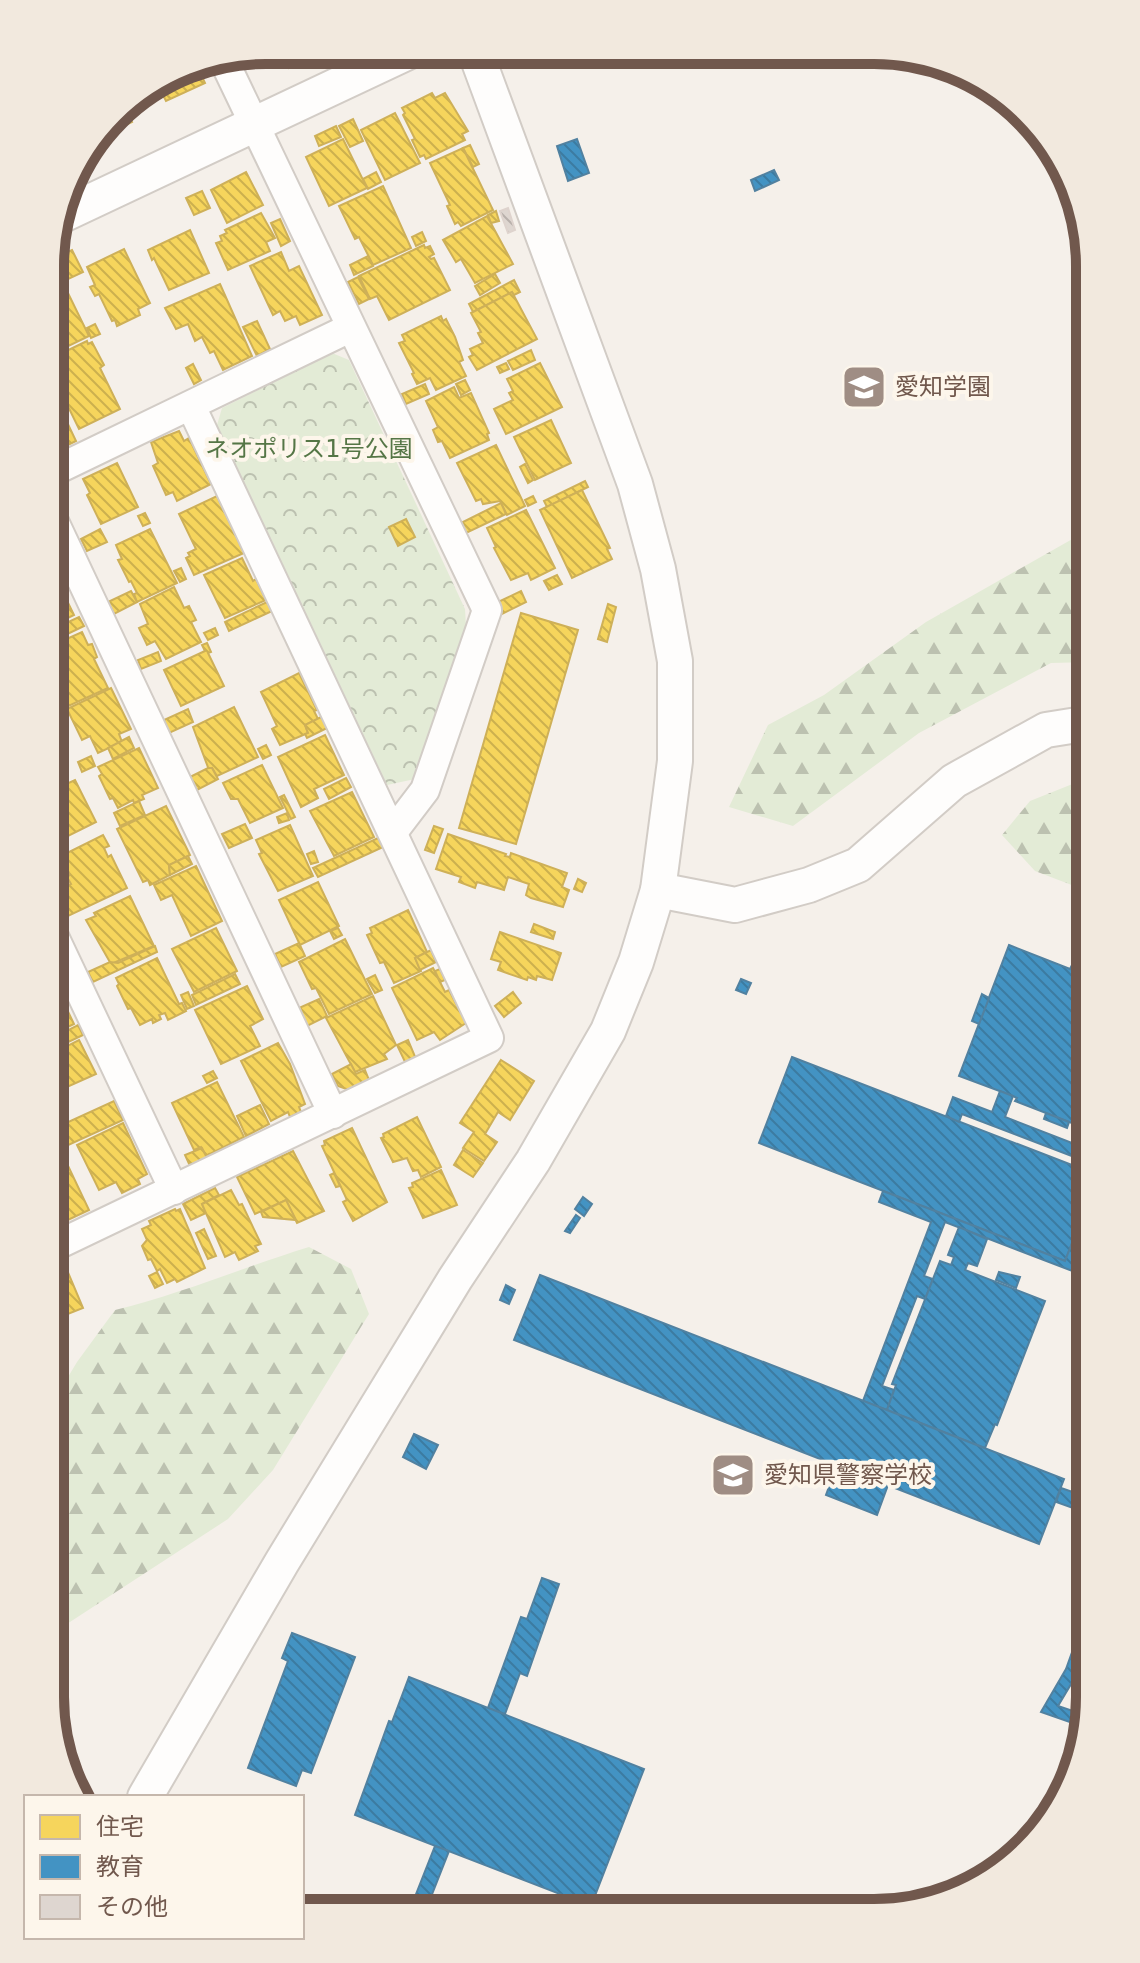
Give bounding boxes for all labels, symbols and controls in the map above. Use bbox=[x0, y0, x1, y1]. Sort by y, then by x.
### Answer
school or university icon: 愛知学園 bbox=[840, 363, 888, 411]
place label: 愛知学園 bbox=[895, 373, 991, 401]
park label: ネオポリス1号公園 bbox=[205, 435, 413, 463]
school or university icon: 愛知県警察学校 bbox=[709, 1451, 757, 1499]
place label: 愛知県警察学校 bbox=[764, 1461, 932, 1489]
legend bbox=[24, 1795, 304, 1939]
text: 住宅 bbox=[96, 1813, 144, 1841]
text: 教育 bbox=[96, 1853, 144, 1881]
text: その他 bbox=[96, 1893, 168, 1921]

